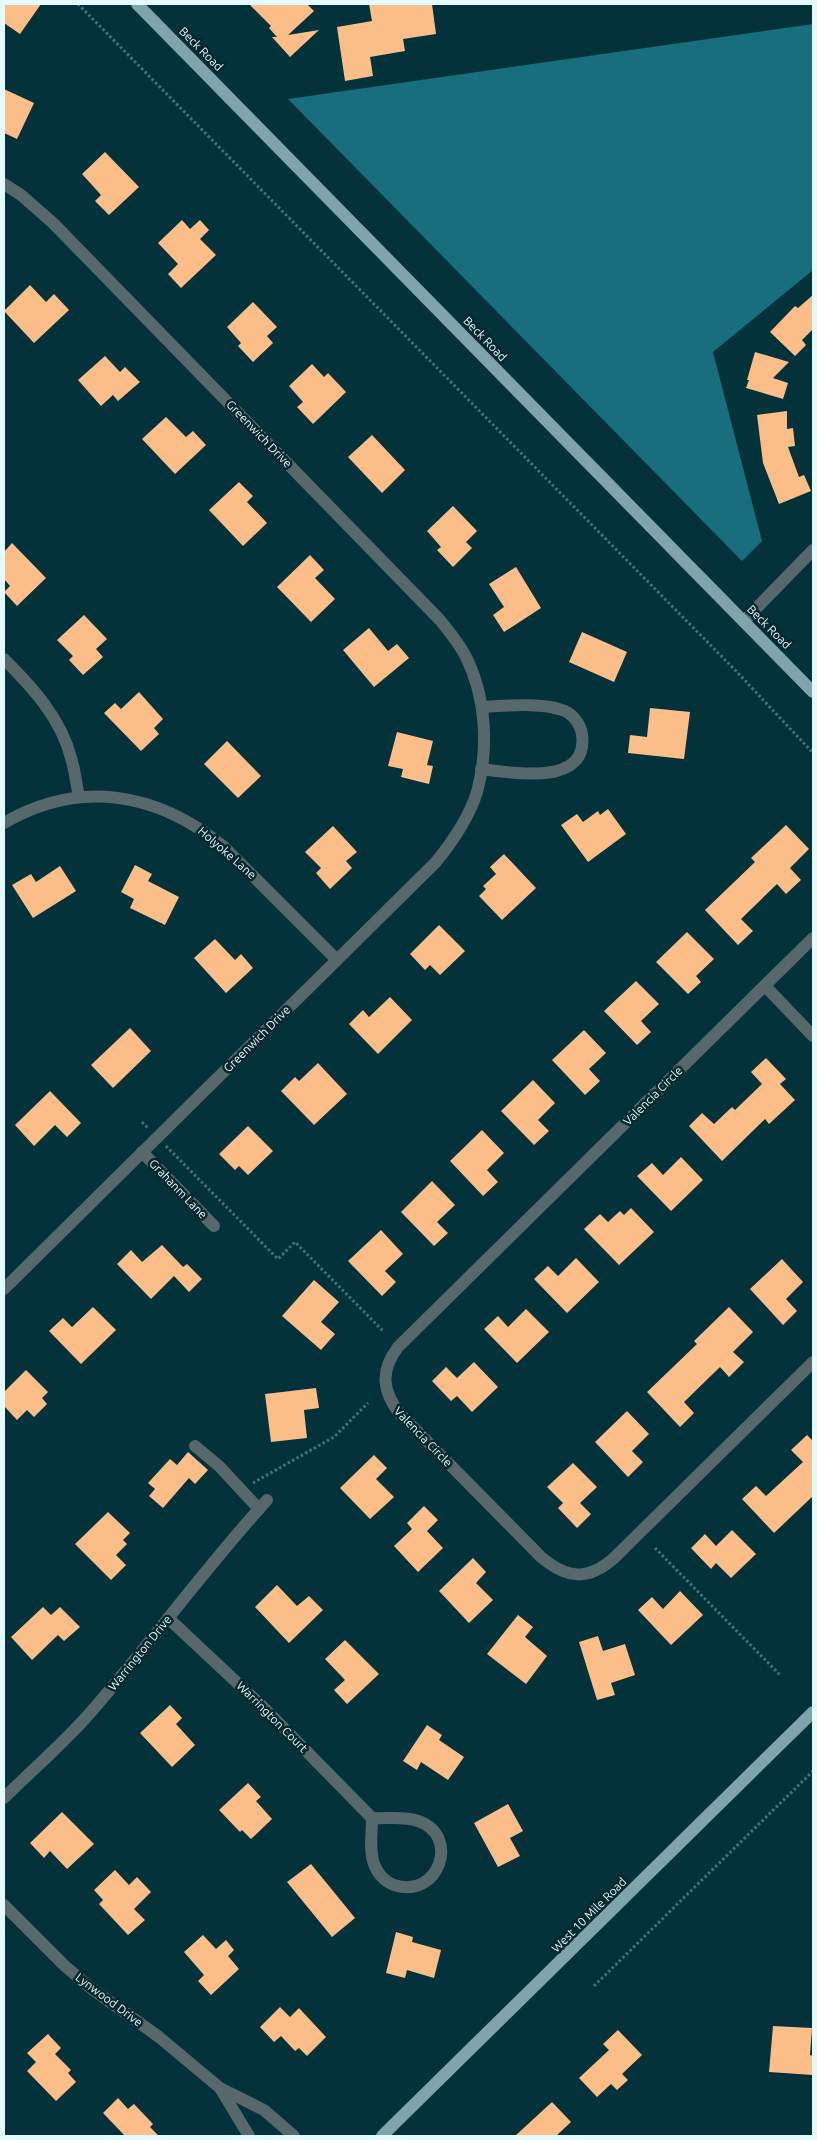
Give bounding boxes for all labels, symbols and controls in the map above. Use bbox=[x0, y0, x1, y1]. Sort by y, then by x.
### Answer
street label: Beck Road bbox=[177, 24, 226, 73]
street label: Beck Road bbox=[461, 314, 510, 363]
street label: Greenwich Drive bbox=[224, 397, 295, 470]
street label: Beck Road bbox=[745, 602, 794, 651]
street label: Holyoke Lane bbox=[196, 824, 259, 881]
street label: Greenwich Drive bbox=[221, 1003, 292, 1074]
street label: Valencia Circle bbox=[621, 1064, 685, 1128]
street label: Grahanm Lane bbox=[147, 1156, 210, 1221]
street label: Valencia Circle bbox=[392, 1404, 455, 1469]
street label: Warrington Drive bbox=[105, 1613, 174, 1693]
street label: Warrington Court bbox=[234, 1679, 311, 1755]
street label: West 10 Mile Road bbox=[549, 1875, 629, 1955]
street label: Lynwood Drive bbox=[73, 1970, 145, 2029]

